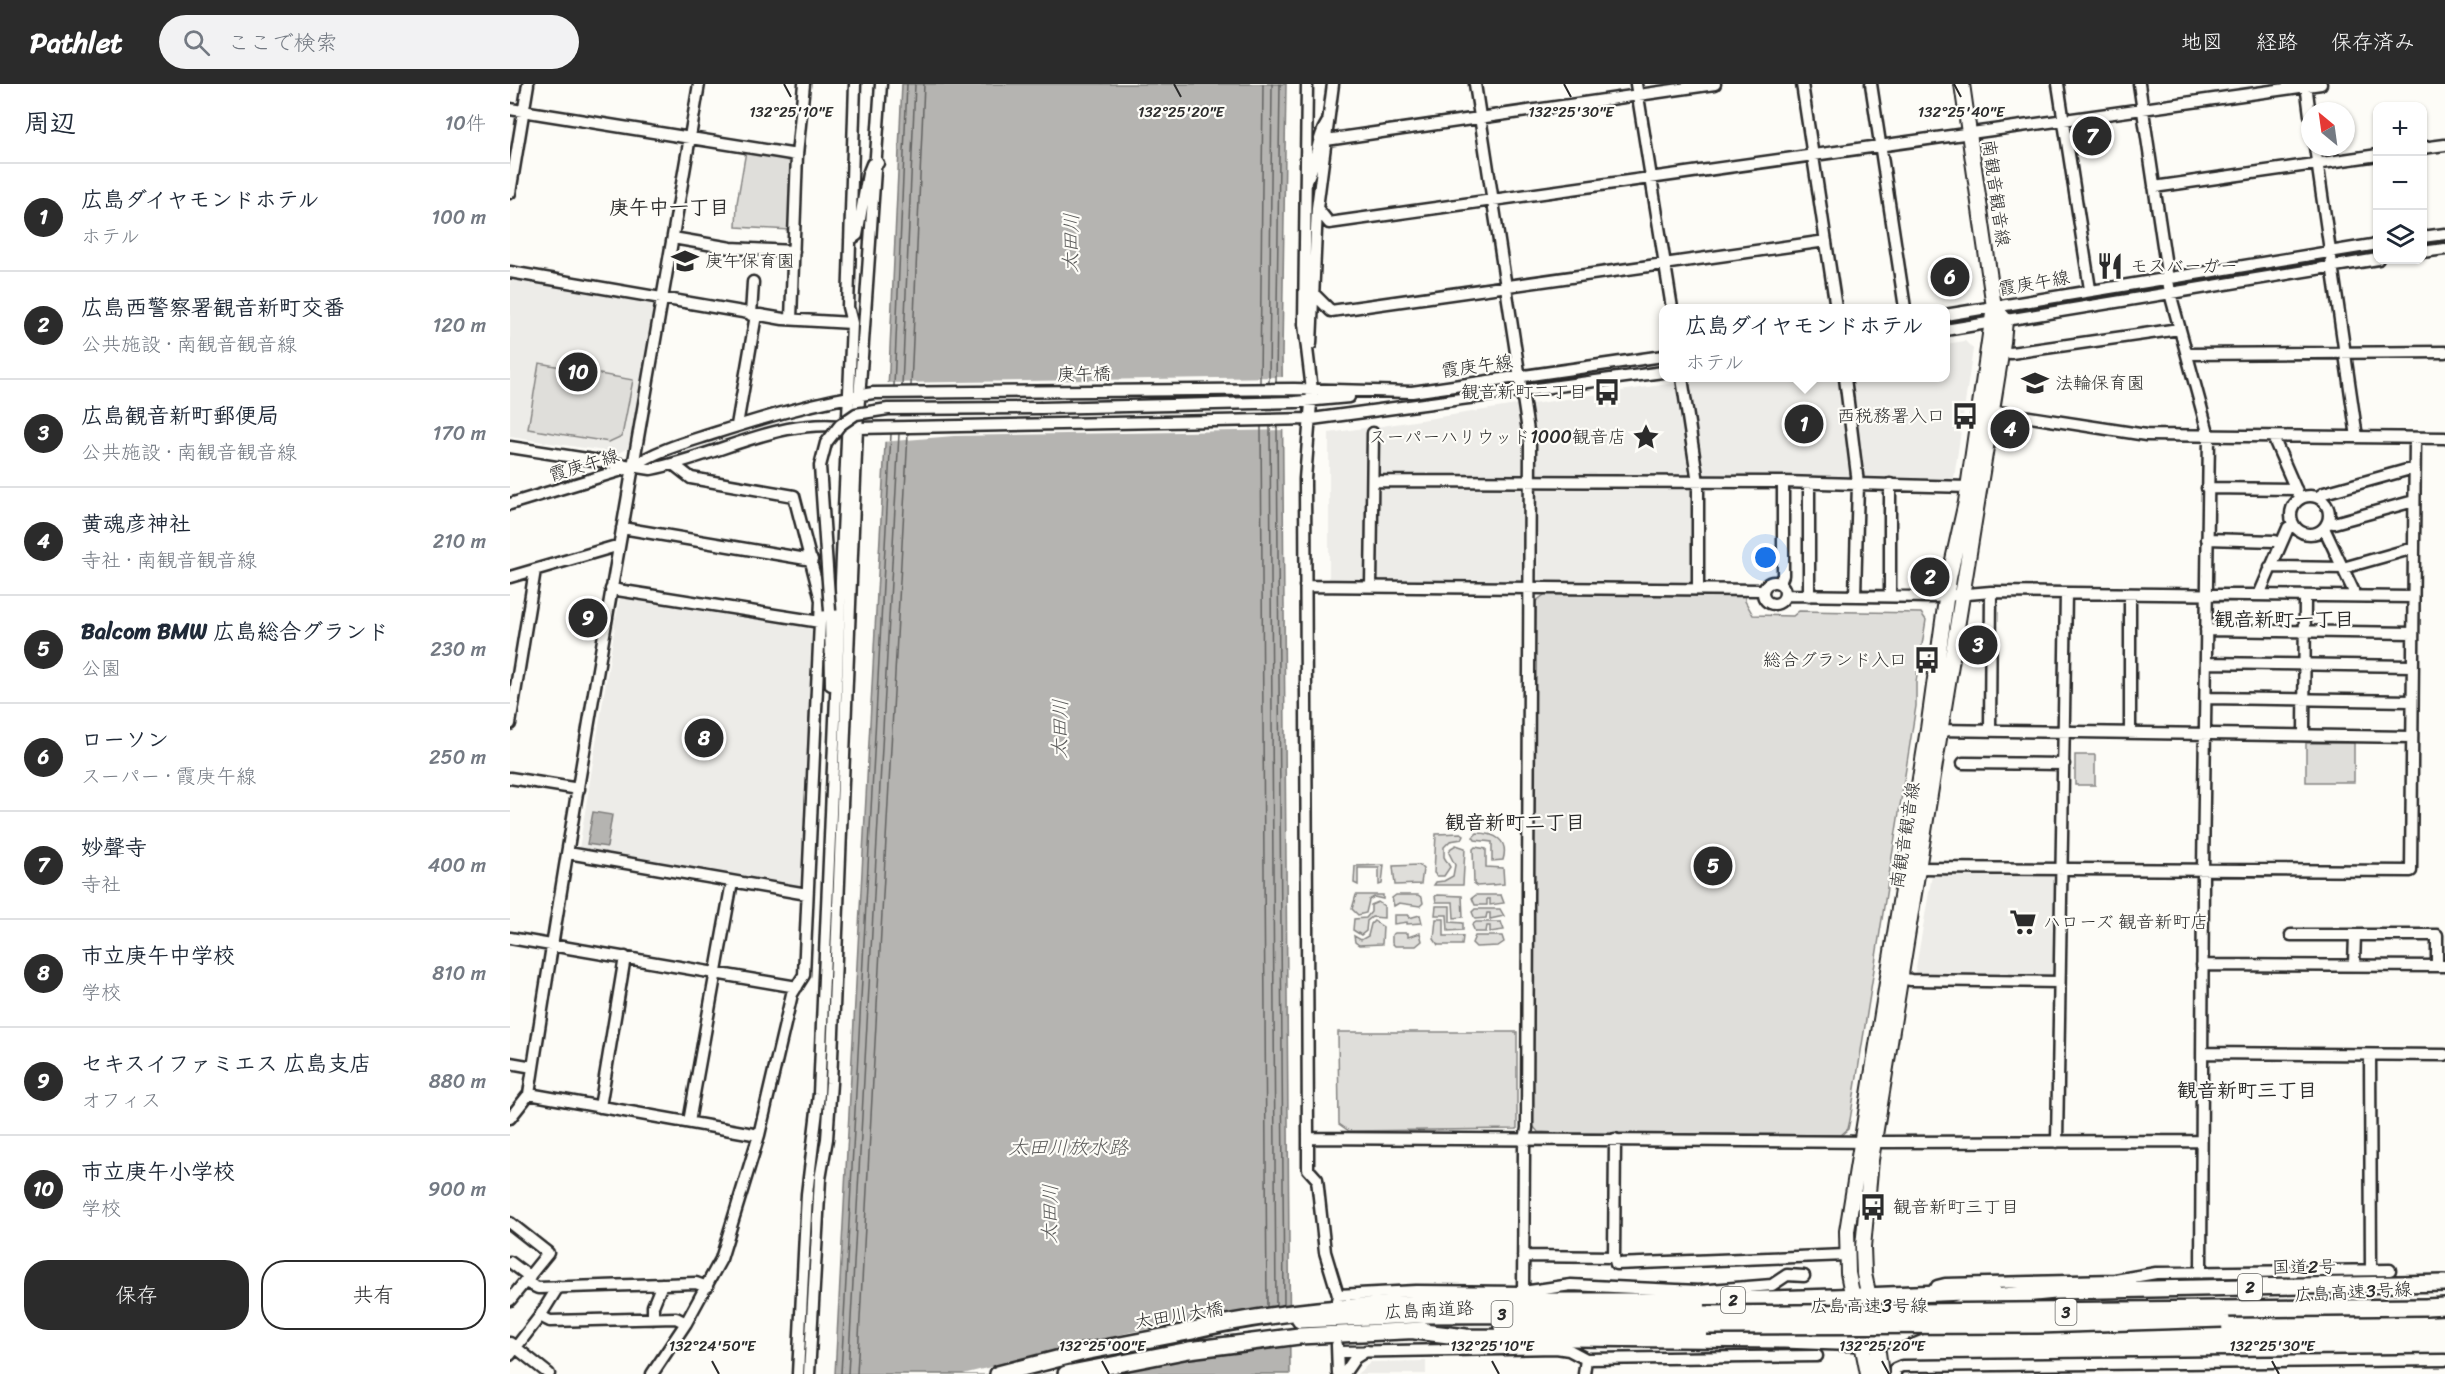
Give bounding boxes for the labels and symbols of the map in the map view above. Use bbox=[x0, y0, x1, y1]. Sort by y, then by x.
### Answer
text: 132°25'10"E bbox=[749, 99, 834, 125]
text: 132°25'20"E bbox=[1138, 99, 1226, 125]
text: 132°25'30"E bbox=[1528, 99, 1615, 125]
text: 132°25'40"E bbox=[1918, 99, 2006, 125]
north arrow bbox=[2301, 102, 2355, 156]
pin: 7 bbox=[2072, 113, 2112, 158]
street label: 南観音観音線 bbox=[1973, 137, 2019, 249]
district label: 庚午中一丁目 bbox=[609, 190, 729, 225]
water label: 太田川 bbox=[1053, 213, 1089, 273]
place label: 庚午保育園 bbox=[705, 245, 795, 277]
school or university icon: 庚午保育園 bbox=[670, 246, 700, 276]
place label: モスバーガー bbox=[2130, 250, 2238, 282]
restaurant icon: モスバーガー bbox=[2095, 251, 2125, 281]
pin: 6 bbox=[1930, 254, 1970, 300]
street label: 霞庚午線 bbox=[1996, 261, 2072, 305]
street label: 霞庚午線 bbox=[1439, 345, 1515, 387]
pin: 10 bbox=[558, 350, 598, 394]
street label: 庚午橋 bbox=[1057, 358, 1111, 390]
place label: 法輪保育園 bbox=[2055, 367, 2145, 399]
school or university icon: 法輪保育園 bbox=[2020, 368, 2050, 398]
place label: 観音新町二丁目 bbox=[1461, 376, 1587, 408]
bus stop icon: 観音新町二丁目 bbox=[1592, 377, 1622, 407]
place label: 西税務署入口 bbox=[1837, 400, 1945, 432]
bus stop icon: 西税務署入口 bbox=[1950, 401, 1980, 431]
pin: 1 bbox=[1784, 402, 1824, 446]
pin: 4 bbox=[1990, 406, 2030, 452]
place label: スーパーハリウッド1000観音店 bbox=[1369, 421, 1626, 453]
place icon: スーパーハリウッド1000観音店 bbox=[1631, 422, 1661, 452]
street label: 霞庚午線 bbox=[545, 439, 623, 491]
your location bbox=[1751, 543, 1780, 572]
pin: 2 bbox=[1910, 554, 1950, 600]
pin: 9 bbox=[568, 596, 608, 640]
district label: 観音新町一丁目 bbox=[2214, 602, 2354, 637]
pin: 3 bbox=[1958, 622, 1998, 668]
place label: 総合グランド入口 bbox=[1763, 644, 1907, 676]
bus stop icon: 総合グランド入口 bbox=[1912, 645, 1942, 675]
water label: 太田川 bbox=[1042, 699, 1078, 759]
pin: 8 bbox=[684, 716, 724, 760]
street label: 南観音観音線 bbox=[1881, 779, 1929, 891]
district label: 観音新町二丁目 bbox=[1445, 805, 1585, 840]
pin: 5 bbox=[1694, 844, 1732, 888]
place label: ハローズ 観音新町店 bbox=[2043, 906, 2208, 938]
supermarket icon: ハローズ 観音新町店 bbox=[2008, 907, 2038, 937]
district label: 観音新町三丁目 bbox=[2177, 1073, 2317, 1108]
water label: 太田川放水路 bbox=[1008, 1130, 1129, 1165]
water label: 太田川 bbox=[1032, 1184, 1068, 1244]
place label: 観音新町三丁目 bbox=[1893, 1191, 2019, 1223]
bus stop icon: 観音新町三丁目 bbox=[1858, 1192, 1888, 1222]
street label: 国道2号 bbox=[2272, 1250, 2336, 1284]
street label: 広島高速3号線 bbox=[2293, 1273, 2413, 1311]
road number: 2 bbox=[2238, 1274, 2262, 1300]
road number: 2 bbox=[1721, 1287, 1745, 1313]
street label: 広島高速3号線 bbox=[1810, 1290, 1928, 1322]
street label: 太田川大橋 bbox=[1132, 1292, 1226, 1338]
street label: 広島南道路 bbox=[1383, 1292, 1475, 1328]
road number: 3 bbox=[2056, 1299, 2076, 1325]
road number: 3 bbox=[1492, 1301, 1512, 1327]
text: 132°24'50"E bbox=[669, 1333, 757, 1359]
text: 132°25'00"E bbox=[1059, 1333, 1147, 1359]
text: 132°25'10"E bbox=[1450, 1333, 1535, 1359]
text: 132°25'20"E bbox=[1839, 1333, 1927, 1359]
text: 132°25'30"E bbox=[2229, 1333, 2316, 1359]

